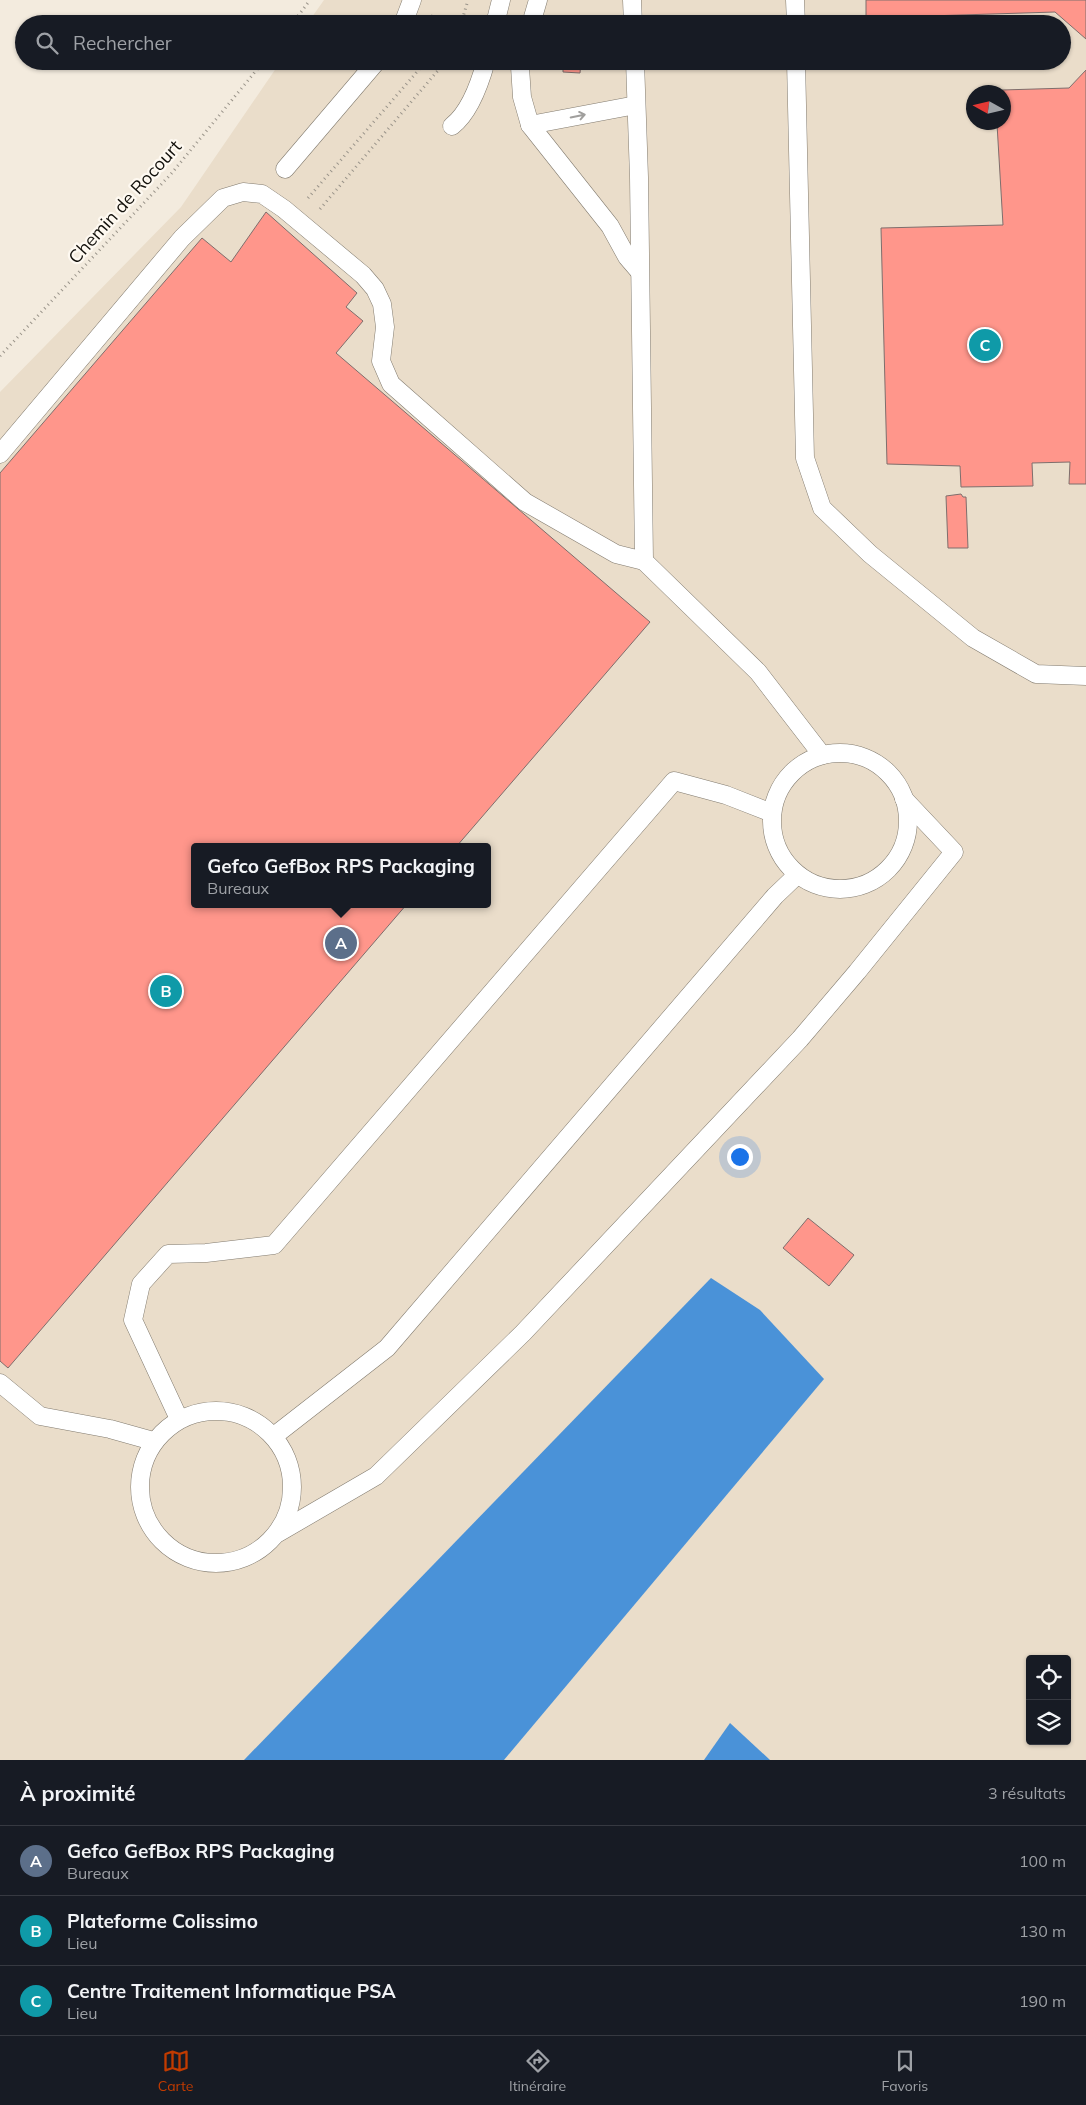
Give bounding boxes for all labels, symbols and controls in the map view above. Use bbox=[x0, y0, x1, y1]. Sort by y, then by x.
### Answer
search box bbox=[15, 15, 1071, 70]
icon: search bbox=[33, 29, 61, 57]
text: Rechercher bbox=[73, 31, 172, 55]
north arrow bbox=[966, 85, 1011, 130]
one-way arrow bbox=[570, 111, 586, 120]
street label: Chemin de Rocourt bbox=[63, 135, 186, 268]
pin: C bbox=[969, 326, 1001, 364]
popup bbox=[191, 843, 491, 908]
text: Gefco GefBox RPS Packaging bbox=[207, 854, 475, 878]
text: Bureaux bbox=[207, 878, 269, 898]
pin: A bbox=[325, 924, 357, 962]
pin: B bbox=[150, 972, 182, 1010]
your location bbox=[727, 1144, 753, 1170]
map controls bbox=[1026, 1655, 1071, 1745]
button: locate bbox=[1026, 1655, 1071, 1700]
button: layers bbox=[1026, 1700, 1071, 1745]
text: À proximité bbox=[20, 1780, 136, 1806]
text: 3 résultats bbox=[988, 1783, 1066, 1803]
text: Gefco GefBox RPS Packaging bbox=[67, 1839, 334, 1863]
text: A bbox=[30, 1851, 42, 1871]
text: 100 m bbox=[1019, 1851, 1066, 1871]
text: Bureaux bbox=[67, 1863, 129, 1883]
text: Plateforme Colissimo bbox=[67, 1909, 258, 1933]
text: B bbox=[30, 1921, 42, 1941]
text: 130 m bbox=[1019, 1921, 1066, 1941]
text: Lieu bbox=[67, 1933, 97, 1953]
text: Centre Traitement Informatique PSA bbox=[67, 1979, 396, 2003]
text: C bbox=[31, 1991, 41, 2011]
text: 190 m bbox=[1019, 1991, 1066, 2011]
text: Lieu bbox=[67, 2003, 97, 2023]
tab: Carte bbox=[158, 2047, 193, 2095]
tab: Itinéraire bbox=[509, 2047, 566, 2095]
tab: Favoris bbox=[882, 2047, 928, 2095]

